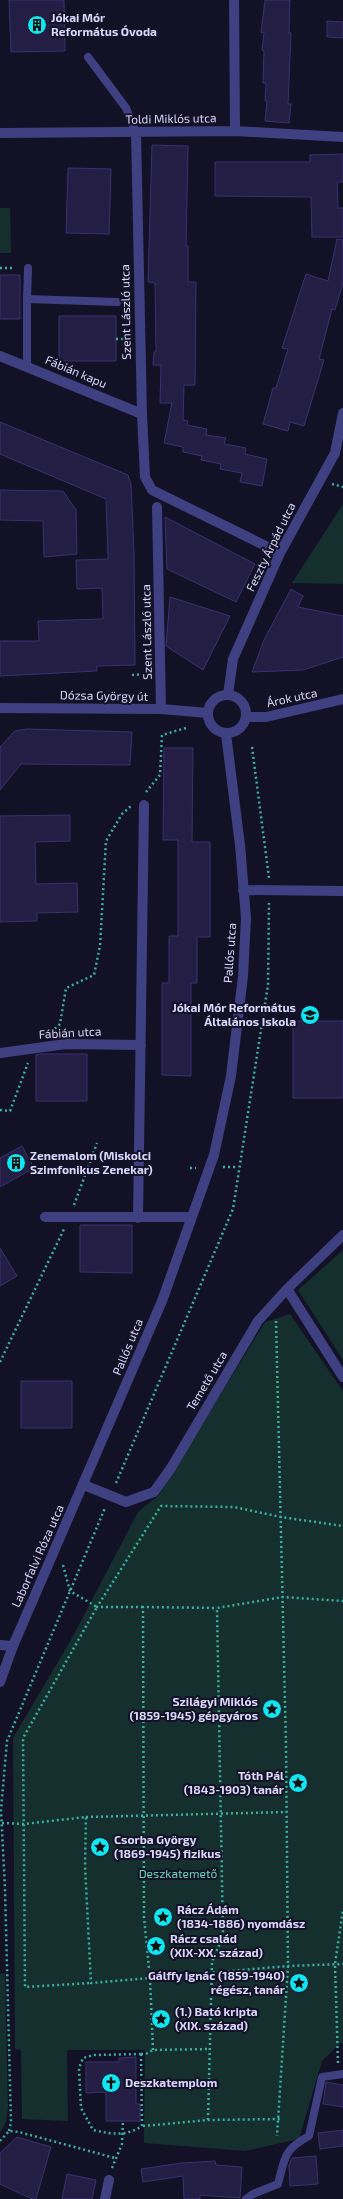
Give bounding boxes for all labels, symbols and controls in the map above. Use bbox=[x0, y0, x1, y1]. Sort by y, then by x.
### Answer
place label: Jókai Mór Református Óvoda bbox=[51, 10, 157, 38]
building icon: Jókai Mór Református Óvoda bbox=[26, 14, 48, 36]
street label: Toldi Miklós utca bbox=[125, 110, 217, 126]
street label: Szent László utca bbox=[117, 264, 133, 360]
street label: Fábián kapu bbox=[44, 352, 109, 390]
street label: Feszty Árpád utca bbox=[242, 500, 298, 593]
street label: Szent László utca bbox=[138, 584, 154, 680]
street label: Árok utca bbox=[265, 685, 318, 709]
street label: Dózsa György út bbox=[60, 687, 149, 703]
street label: Pallós utca bbox=[220, 922, 238, 983]
place label: Jókai Mór Református Általános Iskola bbox=[172, 1000, 296, 1028]
school or university icon: Jókai Mór Református Általános Iskola bbox=[299, 1004, 321, 1026]
street label: Fábián utca bbox=[38, 1023, 102, 1041]
place label: Zenemalom (Miskolci Szimfonikus Zenekar) bbox=[30, 1148, 153, 1176]
building icon: Zenemalom (Miskolci Szimfonikus Zenekar) bbox=[5, 1152, 27, 1174]
street label: Pallós utca bbox=[109, 1316, 145, 1377]
street label: Temető utca bbox=[183, 1348, 229, 1413]
street label: Laborfalvi Róza utca bbox=[8, 1502, 66, 1609]
place label: Szilágyi Miklós (1859-1945) gépgyáros bbox=[129, 1694, 258, 1723]
place icon: Szilágyi Miklós (1859-1945) gépgyáros bbox=[261, 1698, 283, 1720]
place label: Tóth Pál (1843-1903) tanár bbox=[184, 1768, 284, 1796]
place icon: Tóth Pál (1843-1903) tanár bbox=[287, 1772, 309, 1794]
place label: Csorba György (1869-1945) fizikus bbox=[114, 1832, 221, 1860]
place icon: Csorba György (1869-1945) fizikus bbox=[89, 1836, 111, 1858]
park label: Deszkatemető bbox=[139, 1866, 218, 1880]
place label: Rácz Ádám (1834-1886) nyomdász bbox=[177, 1902, 305, 1931]
place icon: Rácz Ádám (1834-1886) nyomdász bbox=[152, 1906, 174, 1928]
place label: Rácz család (XIX-XX. század) bbox=[170, 1931, 263, 1959]
place icon: Rácz család (XIX-XX. század) bbox=[145, 1935, 167, 1957]
place label: Gálffy Ignác (1859-1940) régész, tanár bbox=[148, 1968, 285, 1996]
place icon: Gálffy Ignác (1859-1940) régész, tanár bbox=[288, 1972, 310, 1994]
place label: (1.) Bató kripta (XIX. század) bbox=[175, 2004, 258, 2032]
place icon: (1.) Bató kripta (XIX. század) bbox=[150, 2008, 172, 2030]
church icon: Deszkatemplom bbox=[100, 2072, 122, 2094]
place label: Deszkatemplom bbox=[125, 2075, 217, 2089]

